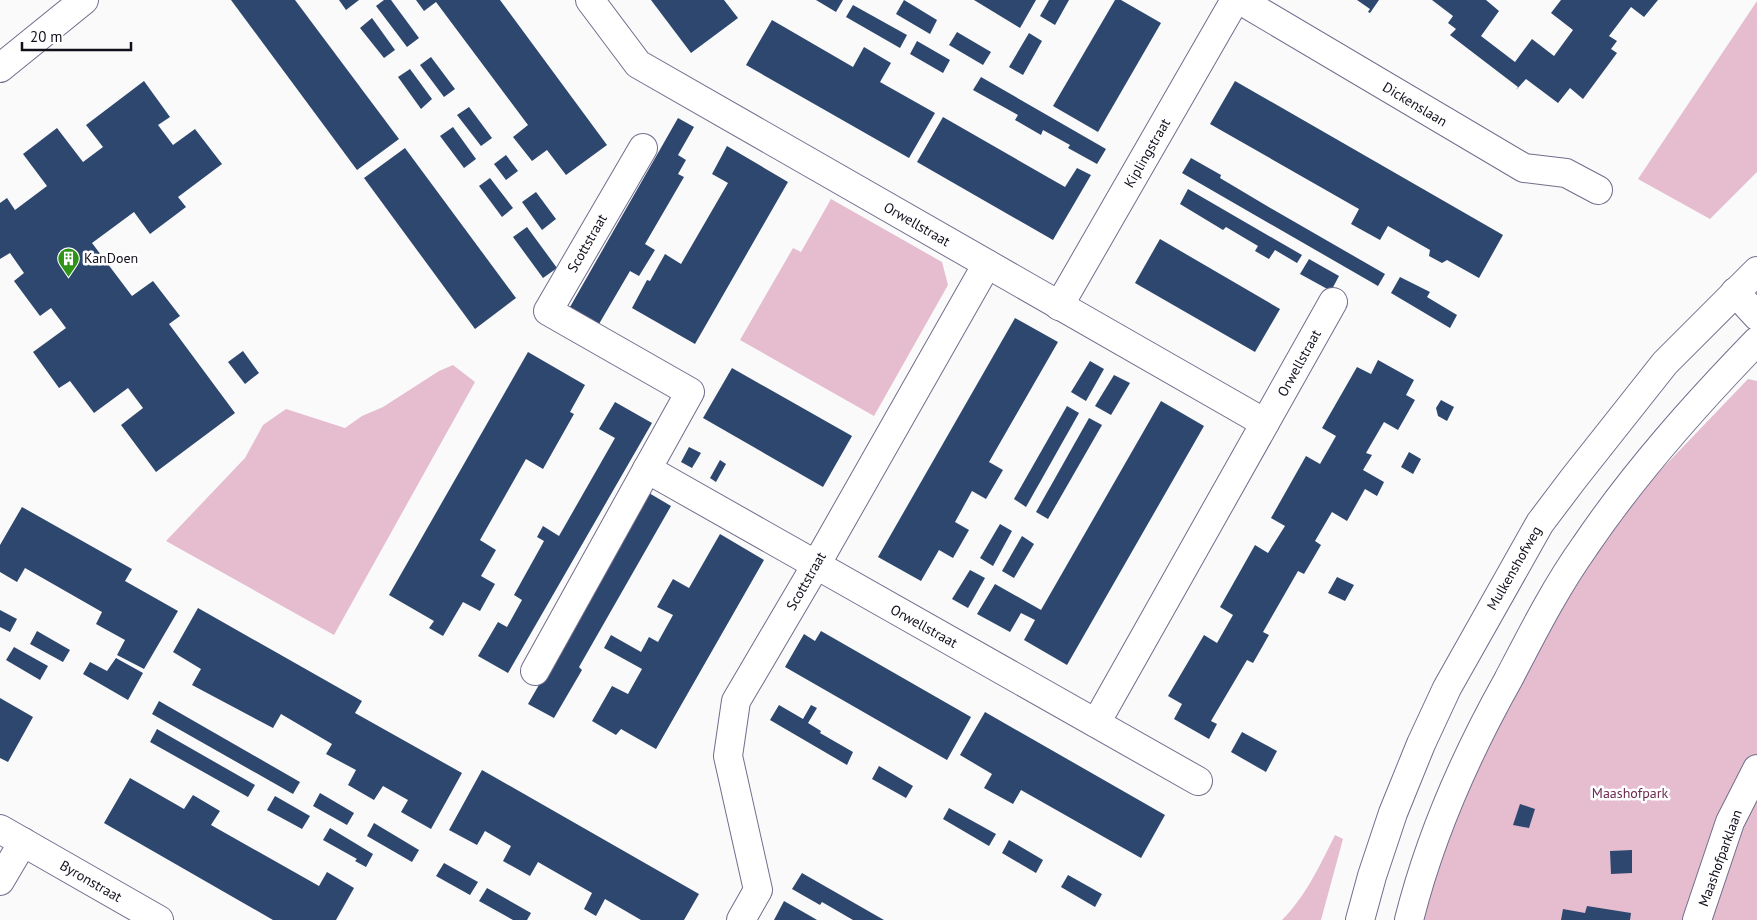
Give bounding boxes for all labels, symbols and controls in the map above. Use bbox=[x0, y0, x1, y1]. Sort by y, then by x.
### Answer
scale bar bbox=[22, 20, 131, 52]
text: 20 m bbox=[30, 27, 63, 46]
street label: Dickenslaan bbox=[1379, 78, 1451, 130]
street label: Kiplingstraat bbox=[1120, 115, 1174, 191]
street label: Orwellstraat bbox=[881, 198, 954, 250]
street label: Scottstraat bbox=[563, 210, 611, 275]
building icon: KanDoen bbox=[56, 246, 80, 277]
place label: KanDoen bbox=[84, 249, 138, 267]
street label: Orwellstraat bbox=[1273, 326, 1325, 400]
street label: Mulkenshofweg bbox=[1483, 523, 1545, 613]
street label: Scottstraat bbox=[782, 548, 830, 613]
street label: Orwellstraat bbox=[887, 600, 961, 652]
park label: Maashofpark bbox=[1592, 784, 1668, 802]
street label: Maashofparklaan bbox=[1694, 807, 1746, 909]
street label: Byronstraat bbox=[57, 856, 125, 906]

